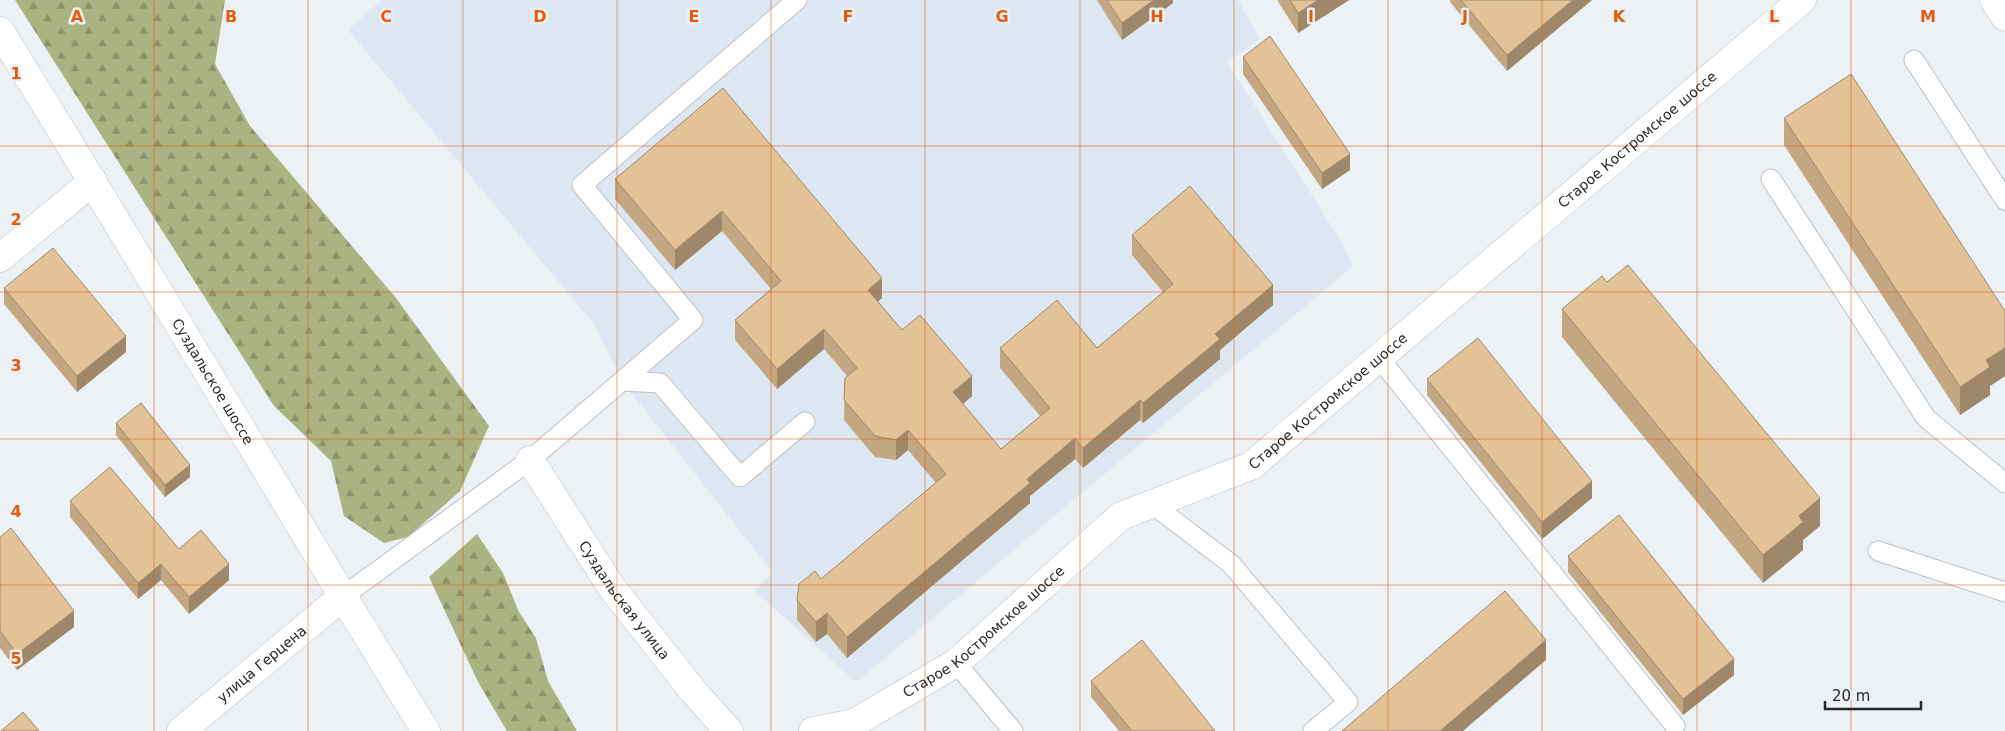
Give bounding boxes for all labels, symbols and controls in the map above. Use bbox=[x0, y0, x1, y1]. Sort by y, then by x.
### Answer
text: A bbox=[71, 7, 84, 26]
text: B bbox=[225, 7, 237, 26]
text: C bbox=[380, 7, 392, 26]
text: D bbox=[533, 7, 547, 26]
text: E bbox=[689, 7, 699, 26]
text: F bbox=[843, 7, 853, 26]
text: G bbox=[995, 7, 1009, 26]
text: H bbox=[1150, 7, 1164, 26]
text: I bbox=[1308, 7, 1314, 26]
text: J bbox=[1461, 7, 1468, 26]
text: K bbox=[1613, 7, 1626, 26]
text: L bbox=[1769, 7, 1779, 26]
text: M bbox=[1920, 7, 1936, 26]
text: 1 bbox=[10, 64, 22, 83]
street label: Старое Костромское шоссе bbox=[1554, 68, 1720, 211]
text: 2 bbox=[10, 210, 22, 229]
street label: Суздальское шоссе bbox=[169, 315, 257, 447]
street label: Старое Костромское шоссе bbox=[1245, 329, 1410, 473]
text: 3 bbox=[10, 356, 22, 375]
text: 4 bbox=[10, 502, 22, 521]
street label: Суздальская улица bbox=[576, 538, 673, 663]
street label: Старое Костромское шоссе bbox=[900, 562, 1068, 701]
street label: улица Герцена bbox=[214, 622, 309, 705]
text: 5 bbox=[10, 649, 22, 668]
scale bar bbox=[1825, 678, 1921, 710]
text: 20 m bbox=[1832, 687, 1870, 705]

